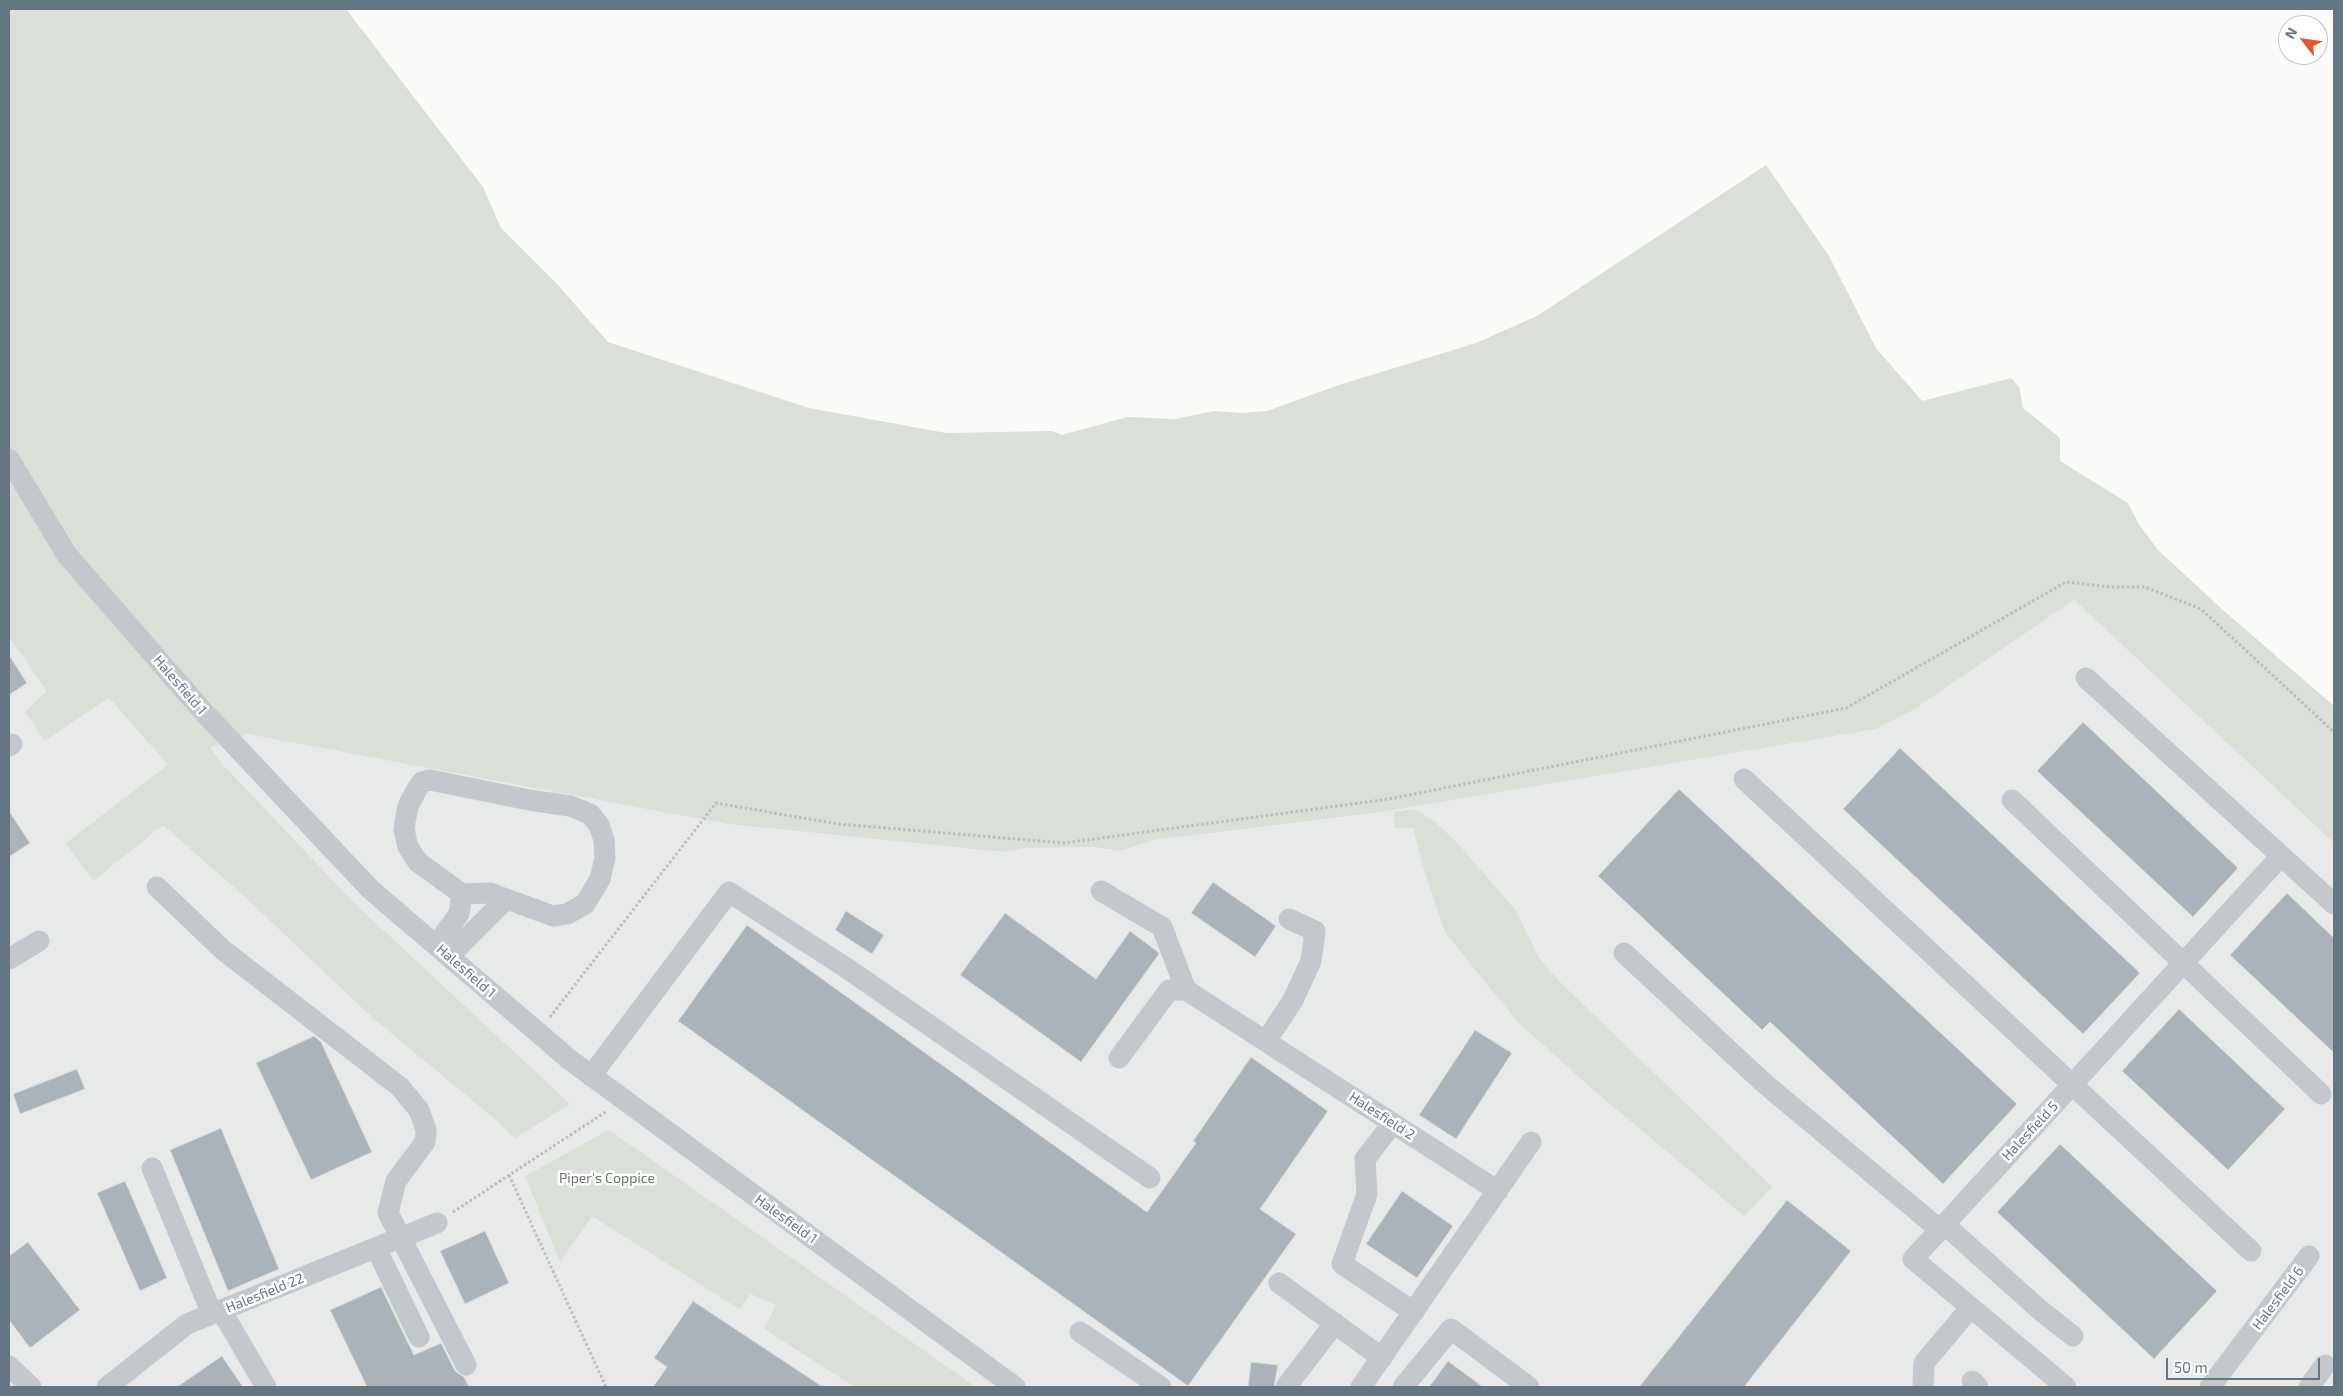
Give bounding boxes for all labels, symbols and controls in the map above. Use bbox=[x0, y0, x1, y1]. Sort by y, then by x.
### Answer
north arrow bbox=[2278, 15, 2328, 65]
text: N bbox=[2281, 24, 2300, 41]
street label: Halesfield 1 bbox=[150, 652, 210, 718]
street label: Halesfield 1 bbox=[433, 941, 499, 1001]
street label: Halesfield 2 bbox=[1346, 1089, 1418, 1143]
street label: Halesfield 5 bbox=[1998, 1098, 2062, 1164]
park label: Piper's Coppice bbox=[559, 1170, 655, 1186]
street label: Halesfield 1 bbox=[752, 1191, 820, 1247]
street label: Halesfield 6 bbox=[2249, 1263, 2307, 1333]
street label: Halesfield 22 bbox=[223, 1270, 307, 1316]
scale bar bbox=[2168, 1348, 2322, 1380]
text: 50 m bbox=[2174, 1358, 2208, 1376]

